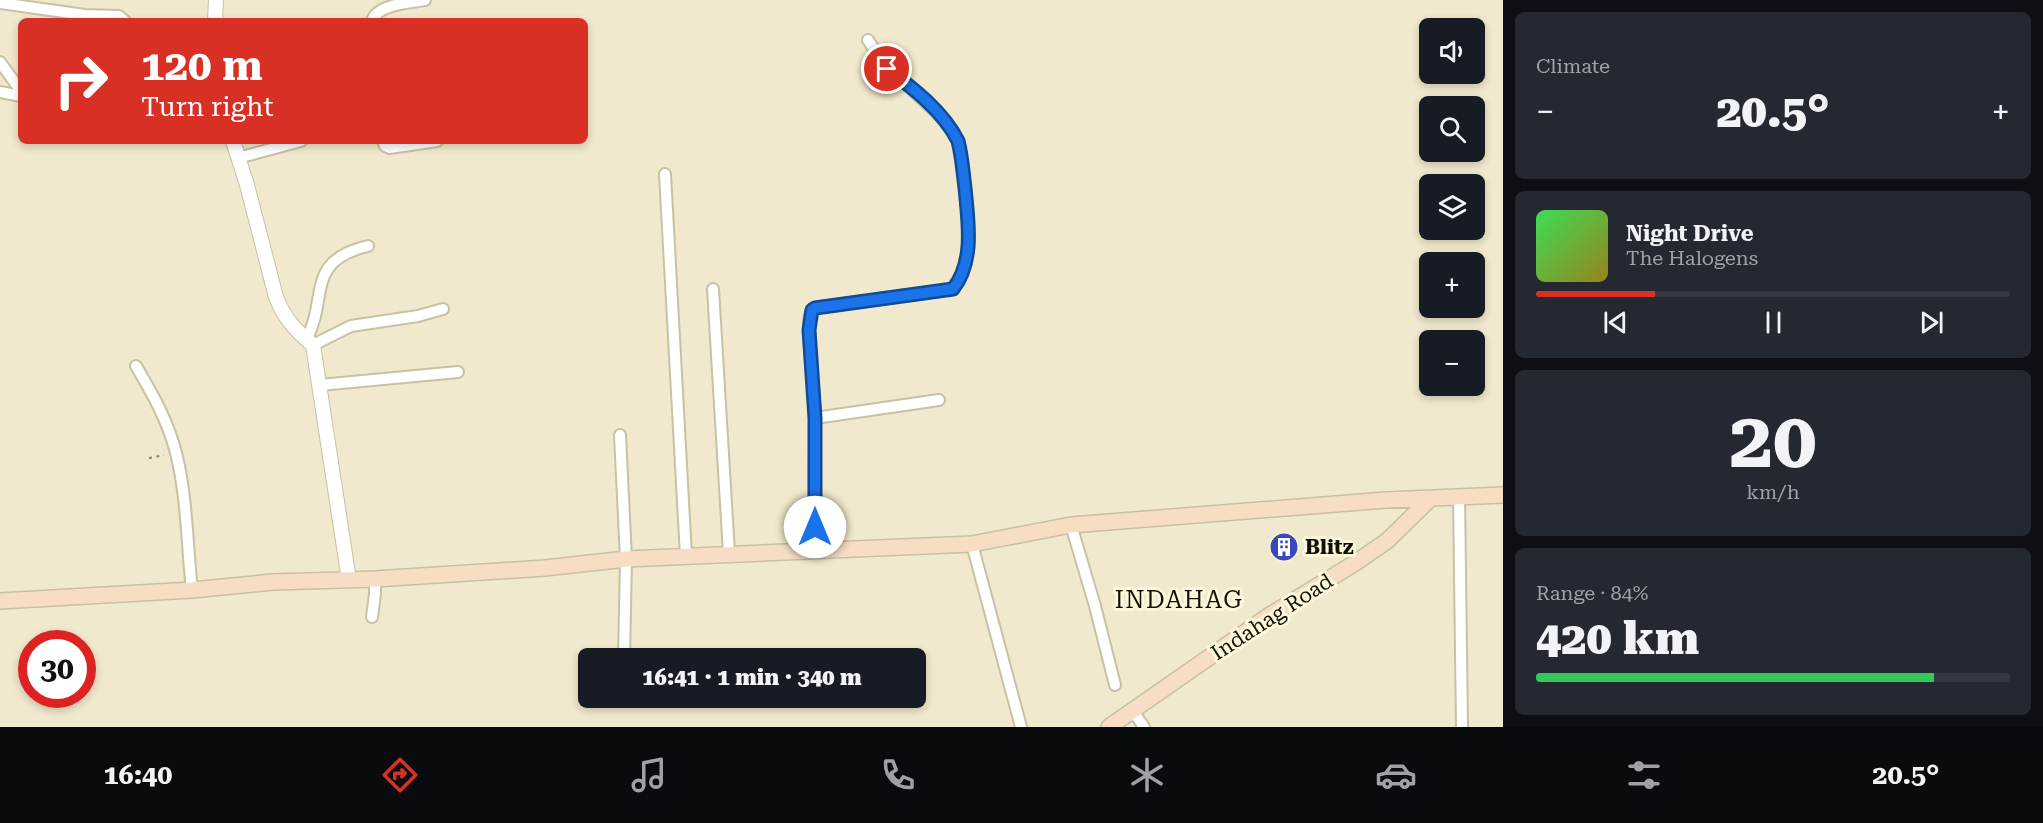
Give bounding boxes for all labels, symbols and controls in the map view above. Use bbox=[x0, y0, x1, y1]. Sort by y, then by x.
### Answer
map controls bbox=[1419, 18, 1485, 396]
button: sound bbox=[1419, 18, 1485, 84]
text: 120 m bbox=[141, 41, 263, 90]
icon: right bbox=[42, 42, 120, 120]
pin bbox=[861, 43, 912, 94]
icon: arrive bbox=[870, 52, 903, 85]
text: Climate bbox=[1536, 54, 1610, 78]
text: 20.5° bbox=[1716, 85, 1830, 138]
text: Turn right bbox=[141, 91, 274, 123]
text: − bbox=[1536, 92, 1554, 131]
text: + bbox=[1992, 92, 2010, 131]
button: search bbox=[1419, 96, 1485, 162]
button: layers bbox=[1419, 174, 1485, 240]
text: Night Drive bbox=[1626, 221, 1754, 246]
text: The Halogens bbox=[1626, 246, 1758, 270]
button: + bbox=[1419, 252, 1485, 318]
icon: previous bbox=[1599, 306, 1632, 339]
icon: pause bbox=[1757, 306, 1790, 339]
icon: next bbox=[1915, 306, 1948, 339]
button: − bbox=[1419, 330, 1485, 396]
text: 20 bbox=[1729, 395, 1817, 486]
text: km/h bbox=[1746, 480, 1800, 504]
position arrow bbox=[783, 495, 847, 559]
building icon: Blitz bbox=[1268, 531, 1300, 563]
place label: Blitz bbox=[1305, 535, 1354, 559]
street label: Indahag Road bbox=[1207, 569, 1338, 665]
text: Range · 84% bbox=[1536, 581, 1648, 605]
district label: INDAHAG bbox=[1115, 586, 1243, 614]
text: 420 km bbox=[1536, 612, 1699, 665]
speed limit sign: 30 bbox=[18, 630, 96, 708]
text: 16:41 · 1 min · 340 m bbox=[642, 665, 862, 690]
icon: directions bbox=[379, 754, 421, 796]
icon: music bbox=[628, 754, 670, 796]
icon: phone bbox=[877, 754, 919, 796]
icon: climate bbox=[1126, 754, 1168, 796]
icon: car bbox=[1375, 754, 1417, 796]
icon: filters bbox=[1623, 754, 1665, 796]
text: 16:40 bbox=[103, 759, 172, 791]
text: 20.5° bbox=[1872, 759, 1940, 791]

